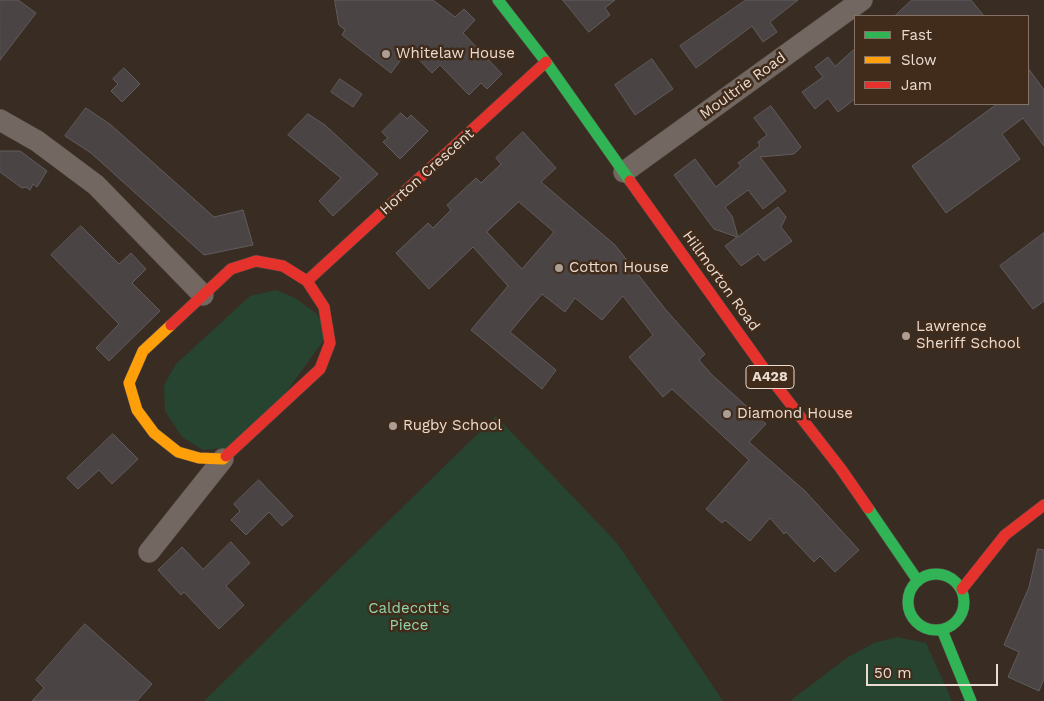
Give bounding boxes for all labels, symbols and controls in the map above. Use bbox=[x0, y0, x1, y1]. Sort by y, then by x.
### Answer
legend bbox=[854, 15, 1029, 105]
text: Fast bbox=[901, 26, 932, 44]
place label: Whitelaw House bbox=[396, 45, 515, 63]
marker: Whitelaw House bbox=[380, 48, 392, 60]
street label: Moultrie Road bbox=[696, 49, 790, 123]
text: Slow bbox=[901, 51, 937, 69]
text: Jam bbox=[901, 76, 932, 94]
street label: Horton Crescent bbox=[376, 125, 478, 219]
street label: Hillmorton Road bbox=[679, 227, 763, 335]
place label: Cotton House bbox=[569, 259, 669, 277]
marker: Cotton House bbox=[553, 262, 565, 274]
place label: Lawrence Sheriff School bbox=[916, 318, 1020, 353]
marker: Lawrence Sheriff School bbox=[900, 330, 912, 342]
road number: A428 bbox=[746, 366, 794, 388]
place label: Diamond House bbox=[737, 405, 853, 423]
marker: Diamond House bbox=[721, 408, 733, 420]
place label: Rugby School bbox=[403, 417, 502, 435]
marker: Rugby School bbox=[387, 420, 399, 432]
park label: Caldecott's Piece bbox=[368, 600, 450, 635]
scale bar bbox=[869, 654, 1002, 686]
text: 50 m bbox=[874, 664, 911, 682]

